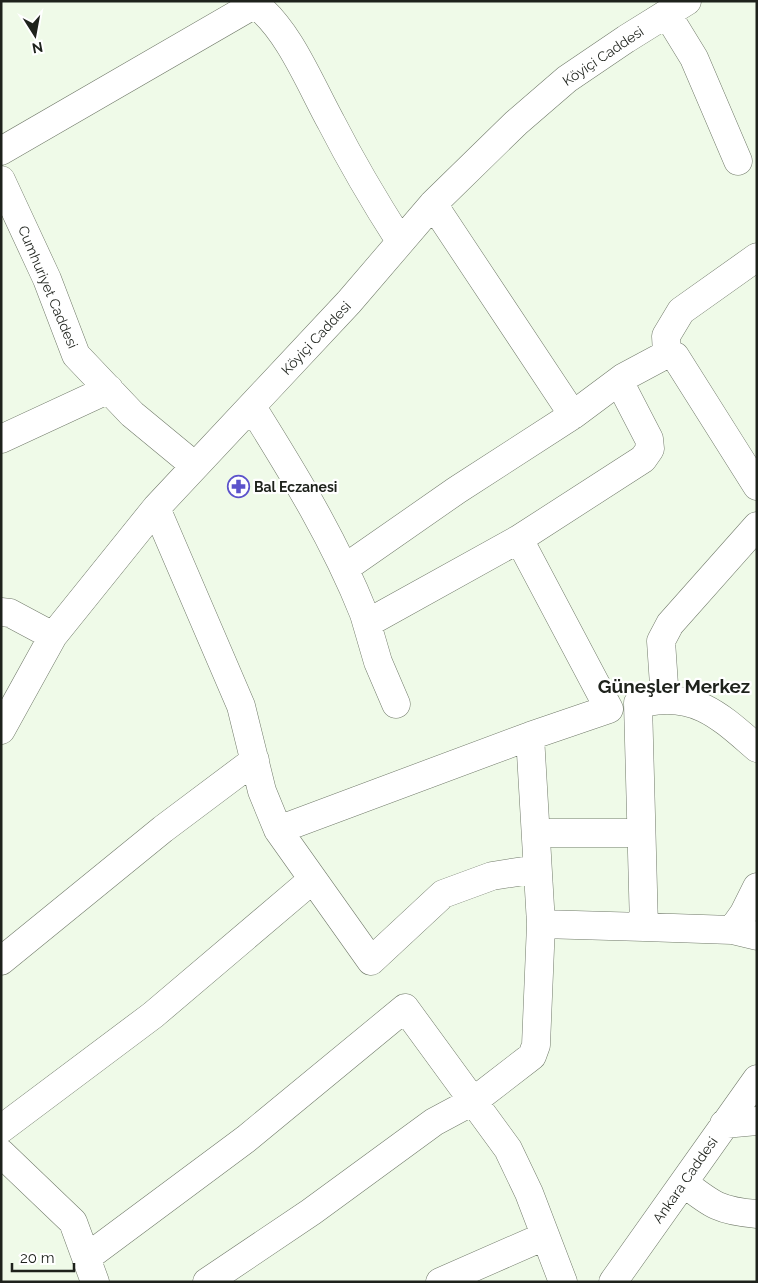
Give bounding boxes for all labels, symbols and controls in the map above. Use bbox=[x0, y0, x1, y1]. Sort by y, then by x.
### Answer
north arrow bbox=[10, 10, 60, 60]
street label: Köyiçi Caddesi bbox=[559, 23, 647, 89]
text: N bbox=[31, 39, 44, 57]
street label: Cumhuriyet Caddesi bbox=[15, 223, 81, 351]
street label: Köyiçi Caddesi bbox=[278, 298, 354, 378]
pharmacy icon: Bal Eczanesi bbox=[226, 475, 250, 499]
place label: Bal Eczanesi bbox=[254, 479, 337, 495]
district label: Güneşler Merkez bbox=[598, 675, 750, 697]
street label: Ankara Caddesi bbox=[649, 1134, 721, 1226]
scale bar bbox=[12, 1240, 75, 1272]
text: 20 m bbox=[20, 1249, 55, 1267]

